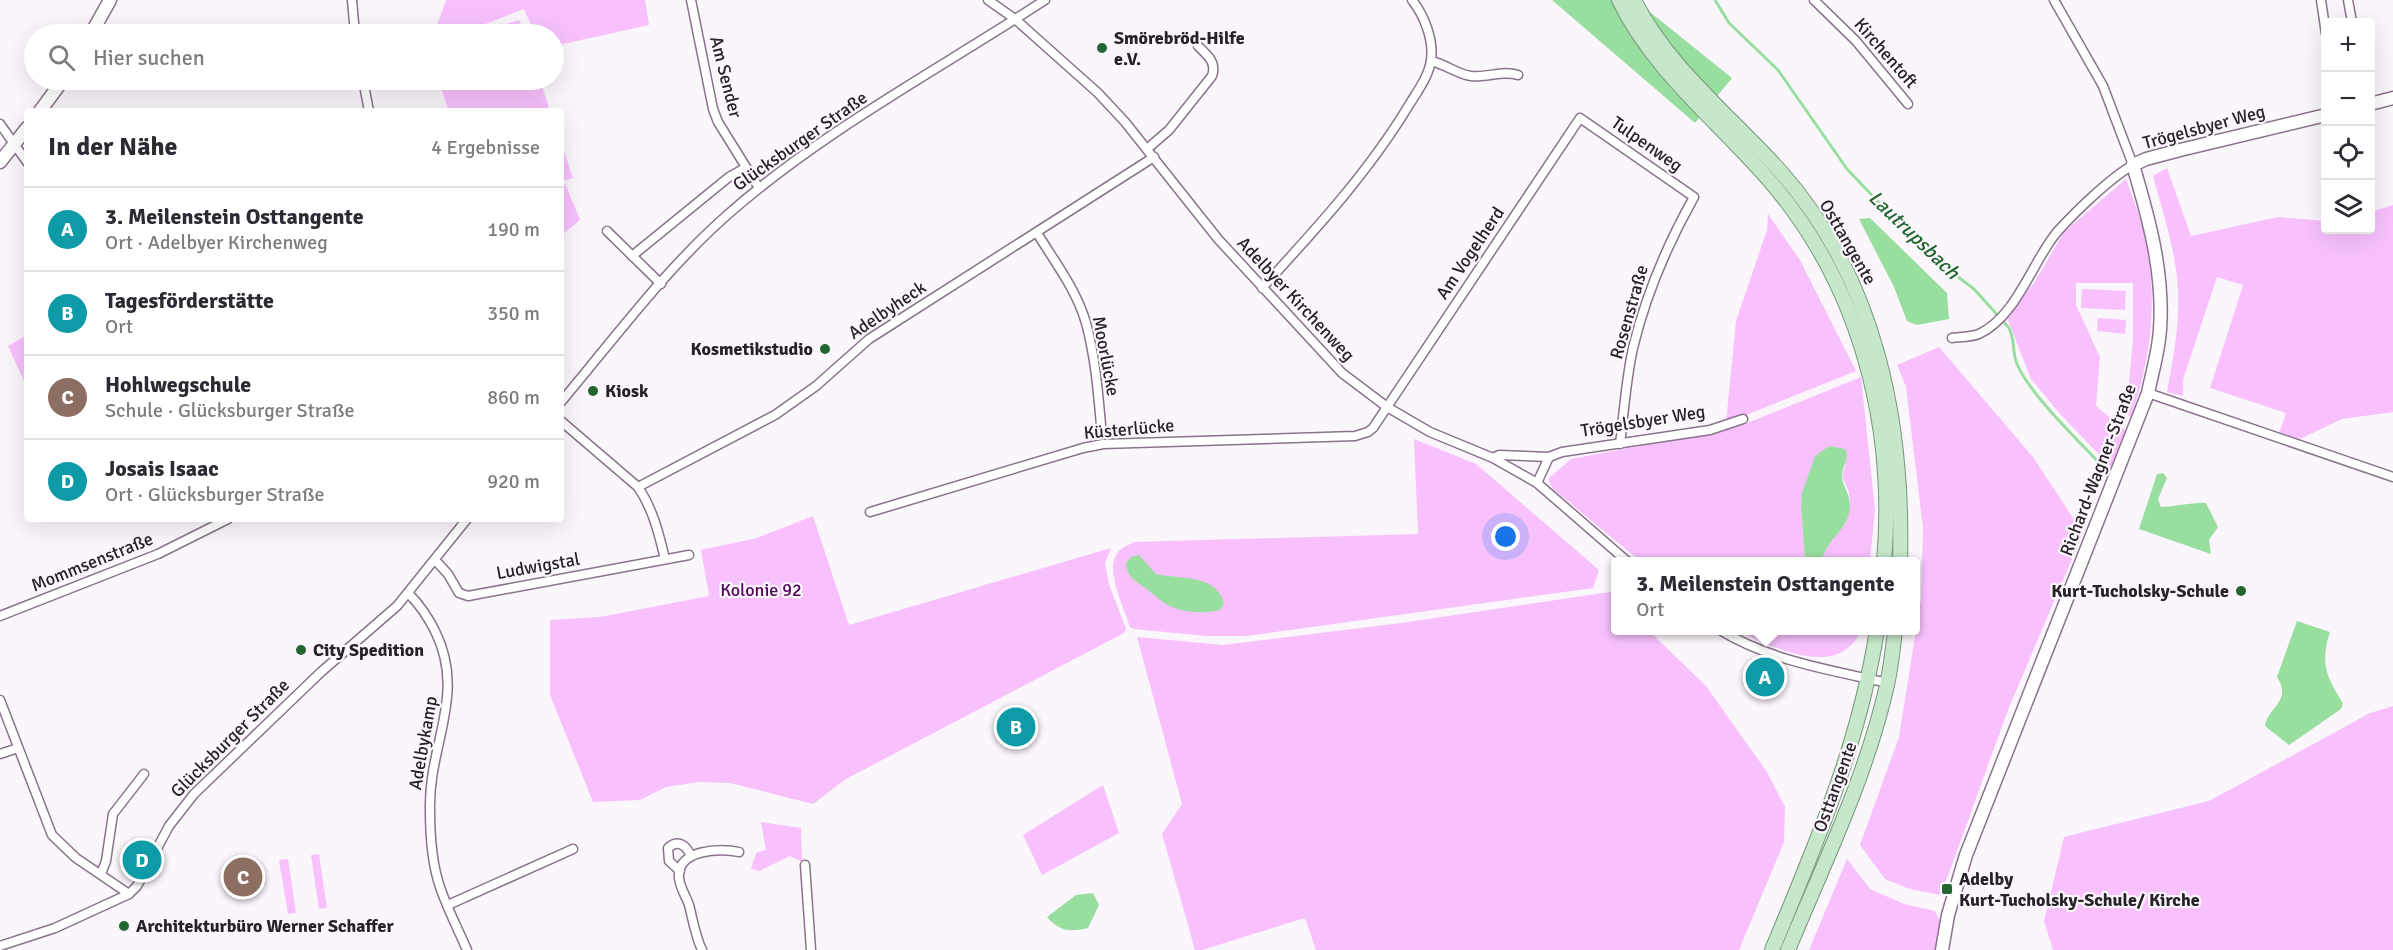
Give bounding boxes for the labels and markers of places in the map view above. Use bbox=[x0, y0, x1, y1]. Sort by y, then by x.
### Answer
place label: Smörebröd-Hilfe e.V. bbox=[1114, 27, 1245, 70]
marker: Smörebröd-Hilfe e.V. bbox=[1095, 41, 1109, 55]
place label: Kosmetikstudio bbox=[691, 338, 813, 360]
marker: Kosmetikstudio bbox=[818, 342, 832, 356]
place label: Kiosk bbox=[605, 380, 649, 402]
marker: Kiosk bbox=[586, 384, 600, 398]
place label: Kurt-Tucholsky-Schule bbox=[2051, 580, 2229, 602]
marker: Kurt-Tucholsky-Schule bbox=[2234, 584, 2248, 598]
place label: City Spedition bbox=[313, 639, 424, 661]
marker: City Spedition bbox=[294, 643, 308, 657]
pin: A bbox=[1746, 654, 1784, 700]
pin: B bbox=[996, 704, 1036, 750]
pin: D bbox=[122, 838, 162, 882]
pin: C bbox=[224, 854, 262, 900]
place label: Adelby Kurt-Tucholsky-Schule/ Kirche bbox=[1959, 868, 2200, 911]
marker: Adelby Kurt-Tucholsky-Schule/ Kirche bbox=[1940, 882, 1954, 896]
place label: Architekturbüro Werner Schaffer bbox=[136, 915, 394, 937]
marker: Architekturbüro Werner Schaffer bbox=[117, 919, 131, 933]

